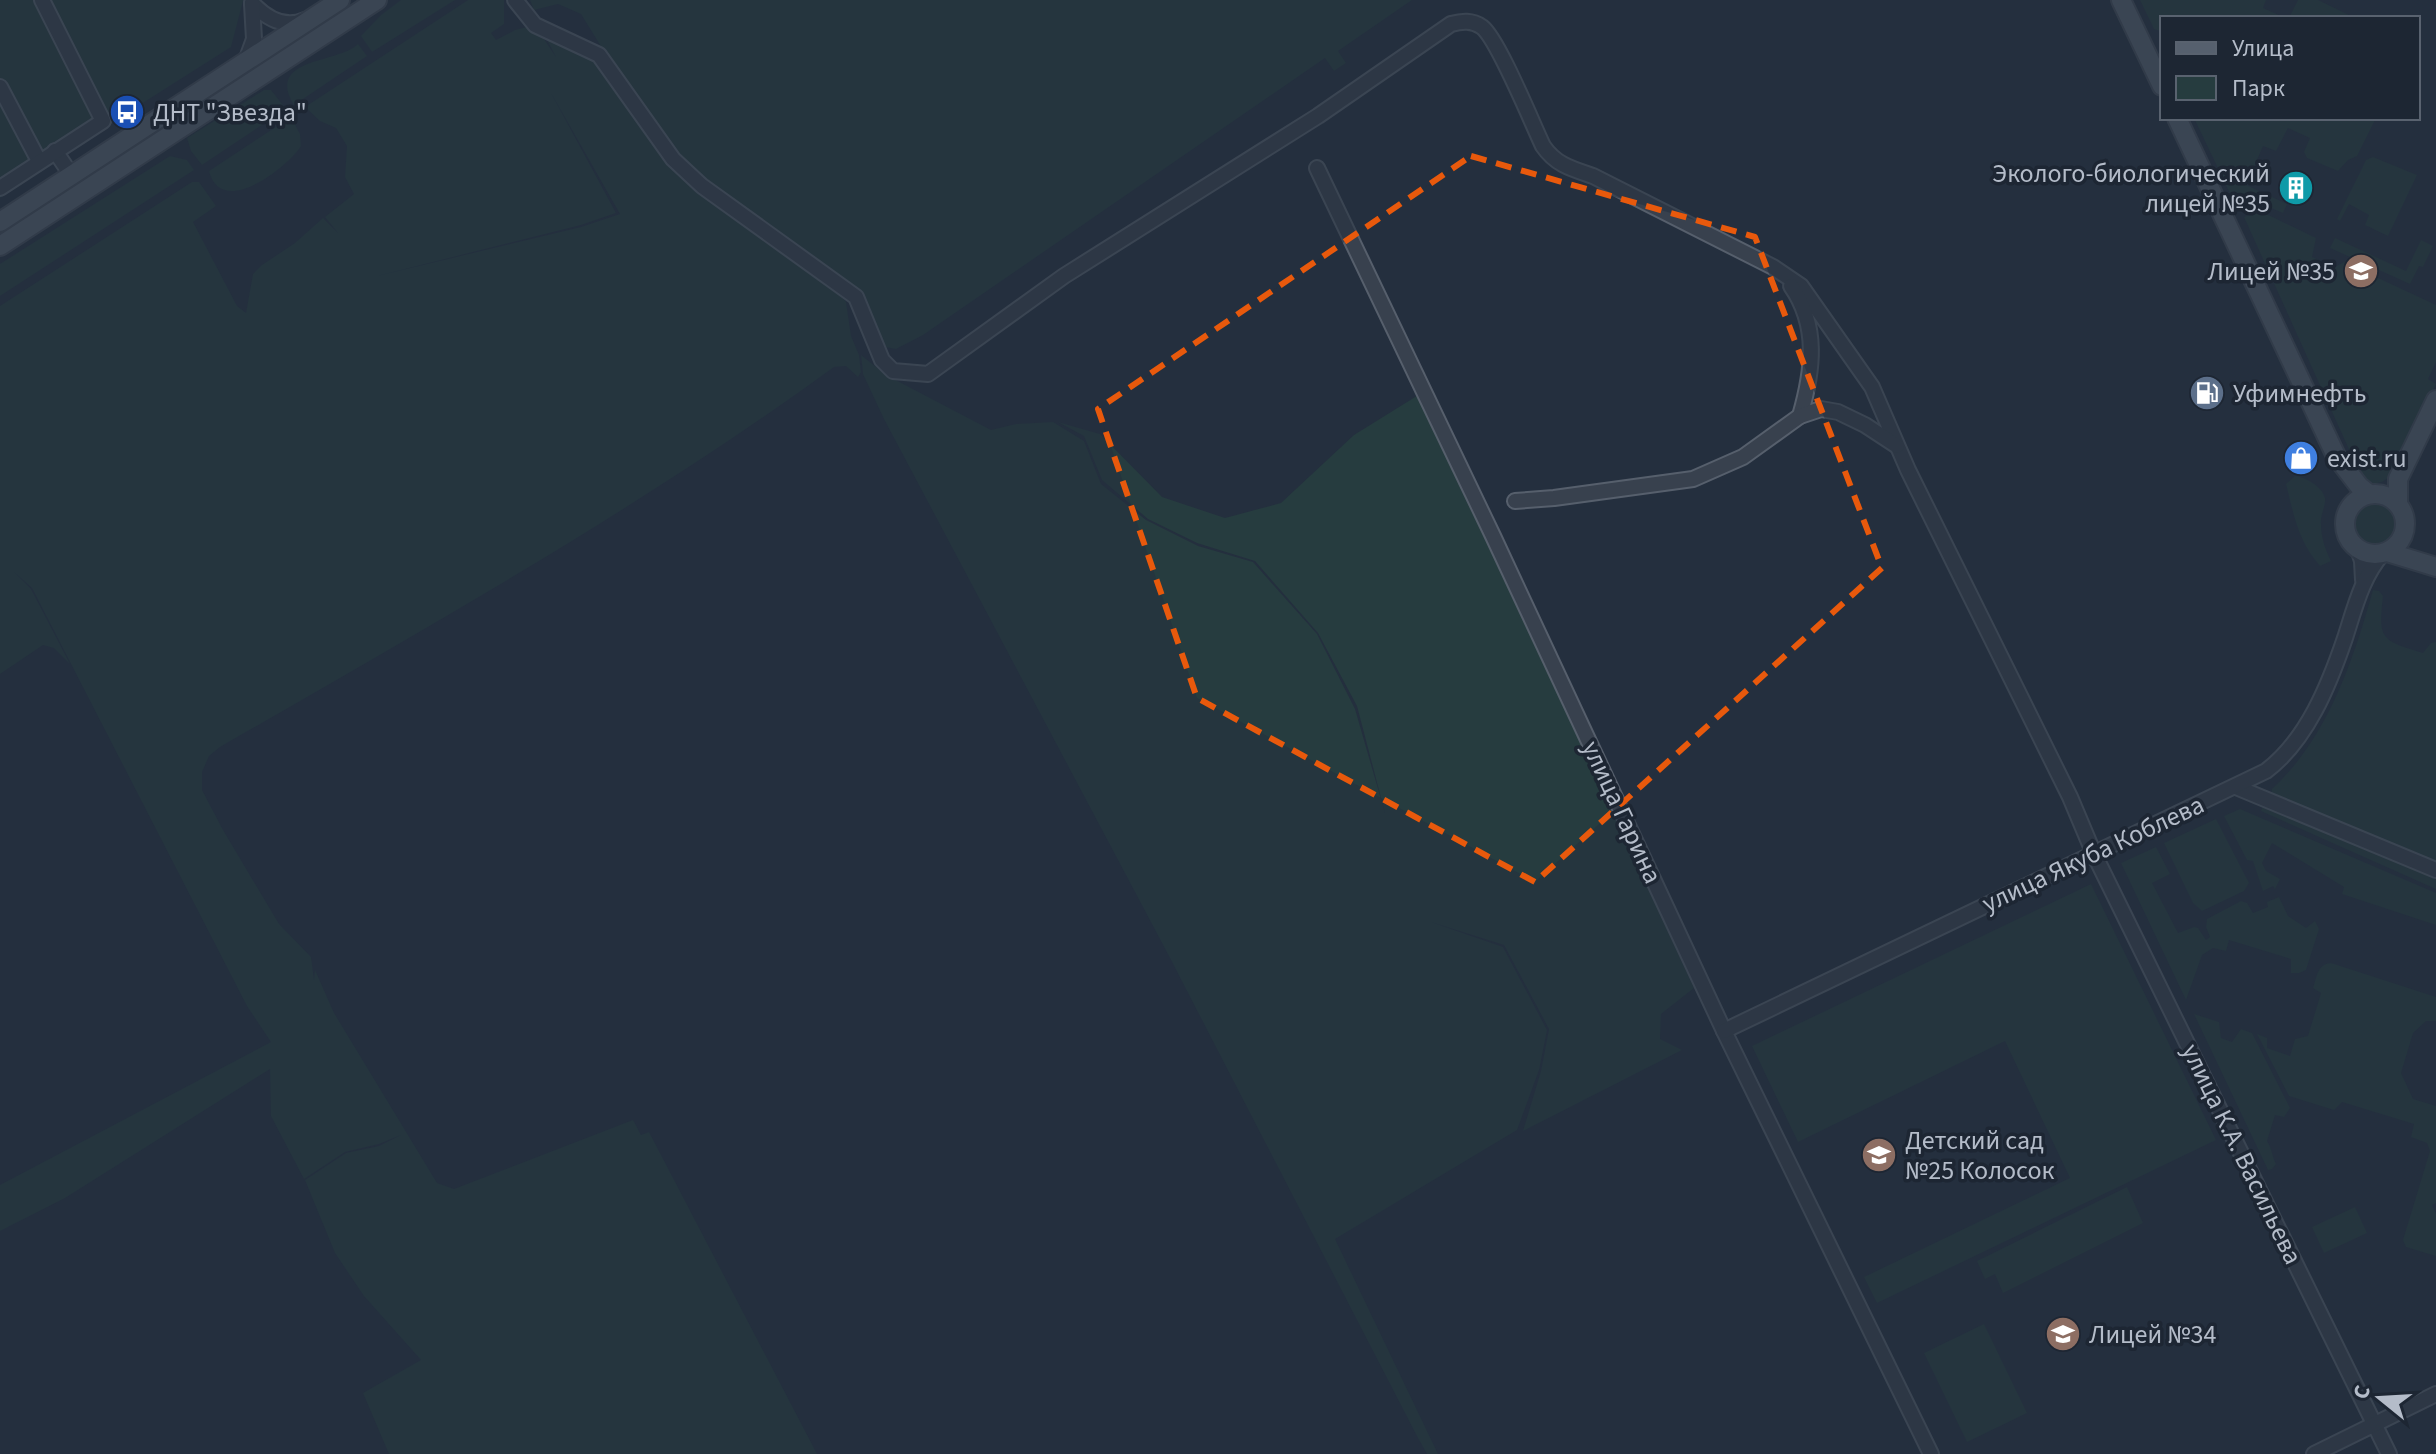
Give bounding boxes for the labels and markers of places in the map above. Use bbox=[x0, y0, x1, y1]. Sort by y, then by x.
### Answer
bus stop icon: ДНТ "Звезда" bbox=[108, 93, 146, 131]
place label: ДНТ "Звезда" bbox=[153, 94, 307, 131]
place label: Эколого-биологический лицей №35 bbox=[1992, 155, 2270, 222]
building icon: Эколого-биологический лицей №35 bbox=[2277, 169, 2315, 207]
school or university icon: Лицей №35 bbox=[2342, 252, 2380, 290]
place label: Лицей №35 bbox=[2208, 253, 2335, 290]
fuel station icon: Уфимнефть bbox=[2188, 374, 2226, 412]
place label: Уфимнефть bbox=[2233, 375, 2366, 412]
shop icon: exist.ru bbox=[2282, 439, 2320, 477]
place label: exist.ru bbox=[2327, 440, 2407, 477]
place label: Детский сад №25 Колосок bbox=[1905, 1122, 2055, 1189]
school or university icon: Детский сад №25 Колосок bbox=[1860, 1136, 1898, 1174]
school or university icon: Лицей №34 bbox=[2044, 1315, 2082, 1353]
place label: Лицей №34 bbox=[2089, 1316, 2217, 1353]

